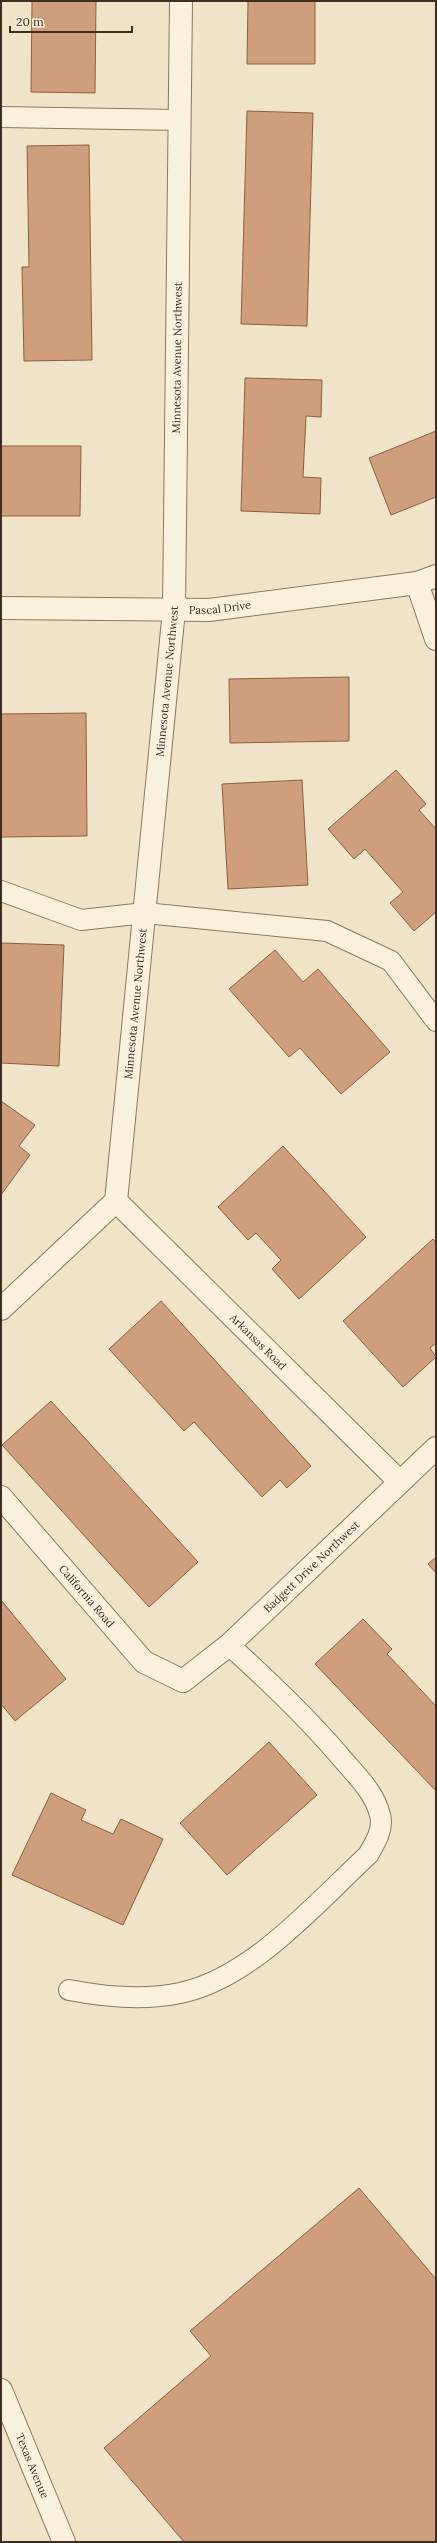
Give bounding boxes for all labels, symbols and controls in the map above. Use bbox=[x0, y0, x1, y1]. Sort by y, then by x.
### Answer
scale bar bbox=[10, 8, 132, 34]
text: 20 m bbox=[16, 14, 44, 29]
street label: Minnesota Avenue Northwest bbox=[169, 281, 185, 433]
street label: Pascal Drive bbox=[189, 598, 252, 617]
street label: Minnesota Avenue Northwest bbox=[153, 605, 181, 757]
street label: Minnesota Avenue Northwest bbox=[121, 927, 150, 1080]
street label: Arkansas Road bbox=[226, 1310, 290, 1373]
street label: Badgett Drive Northwest bbox=[261, 1517, 363, 1615]
street label: California Road bbox=[56, 1562, 118, 1630]
street label: Texas Avenue bbox=[13, 2431, 52, 2500]

